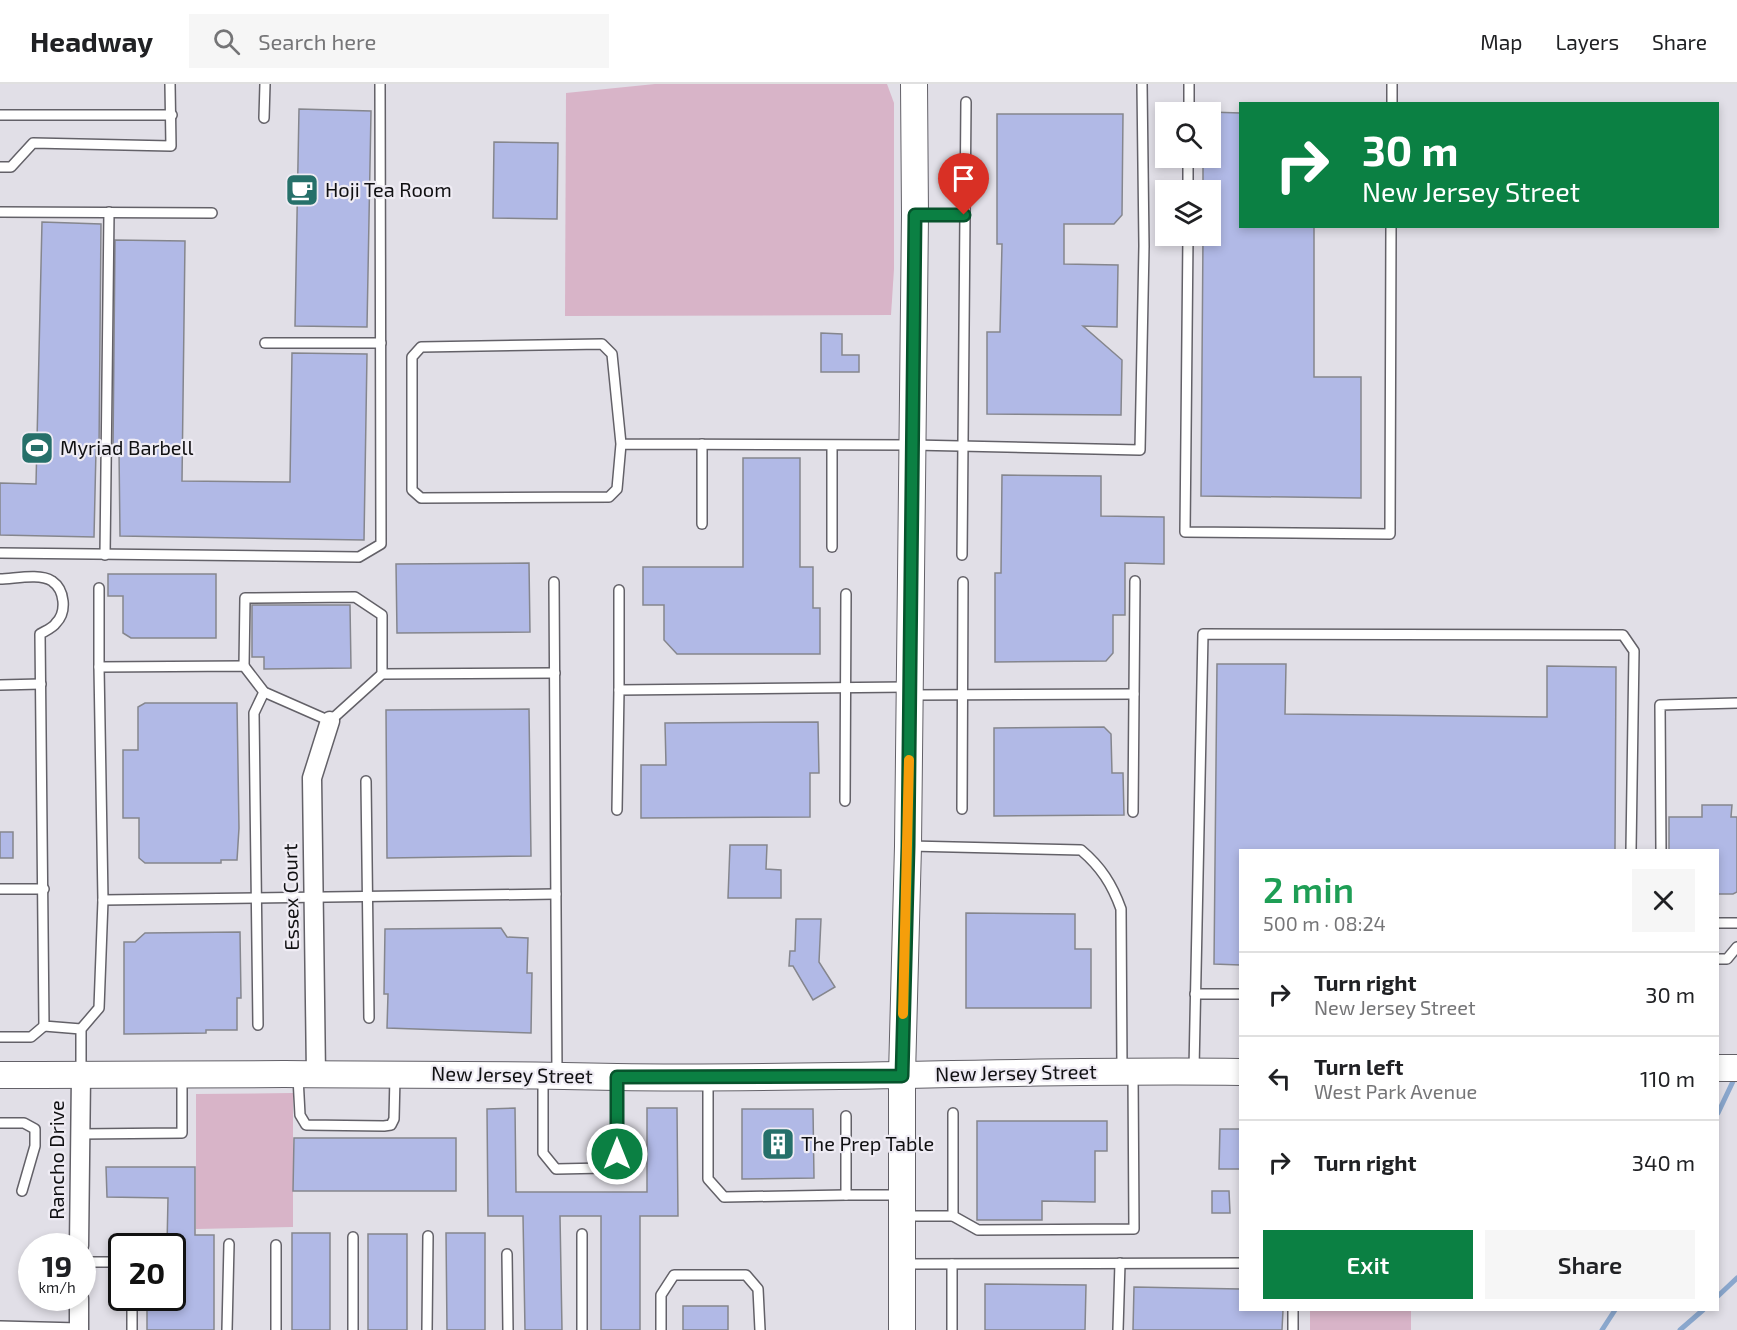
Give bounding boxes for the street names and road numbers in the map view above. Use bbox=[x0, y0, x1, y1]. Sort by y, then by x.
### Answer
street label: Essex Court bbox=[277, 843, 303, 951]
street label: New Jersey Street bbox=[935, 1059, 1097, 1085]
street label: New Jersey Street bbox=[431, 1061, 593, 1087]
street label: Rancho Drive bbox=[44, 1100, 68, 1220]

